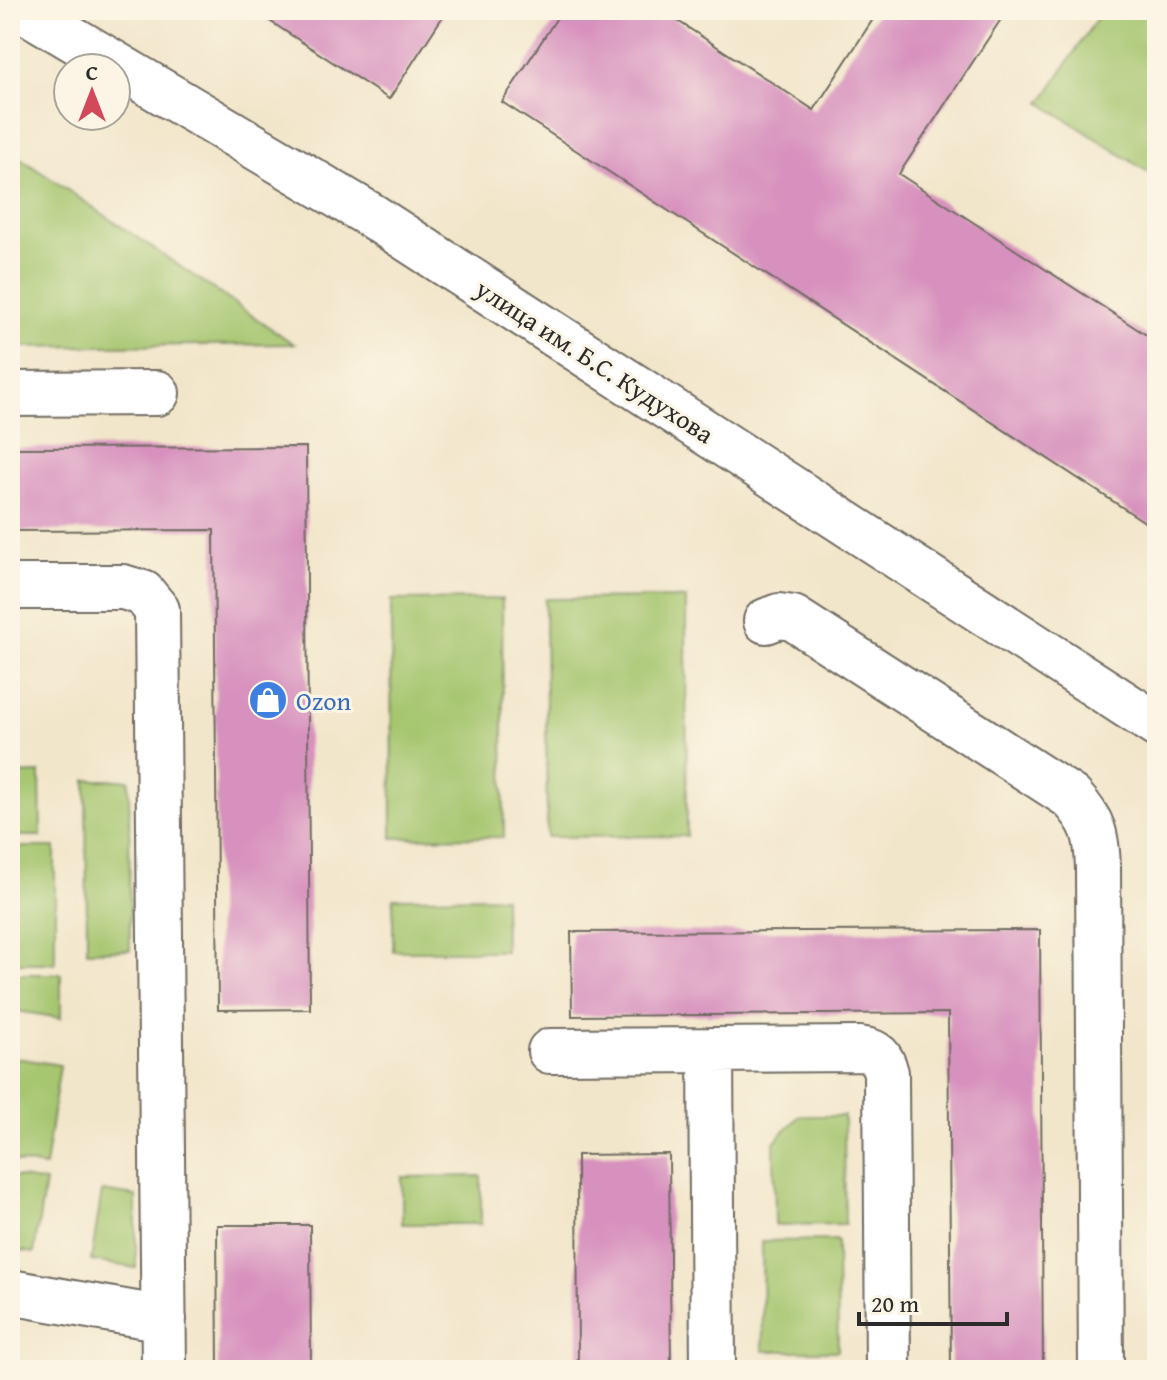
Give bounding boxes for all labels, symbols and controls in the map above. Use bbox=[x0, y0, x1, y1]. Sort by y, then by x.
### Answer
north arrow bbox=[52, 52, 132, 132]
text: С bbox=[86, 56, 98, 88]
street label: улица им. Б.С. Кудухова bbox=[467, 269, 722, 453]
shop icon: Ozon bbox=[247, 679, 289, 721]
place label: Ozon bbox=[296, 681, 351, 720]
scale bar bbox=[859, 1276, 1007, 1326]
text: 20 m bbox=[871, 1286, 919, 1321]

